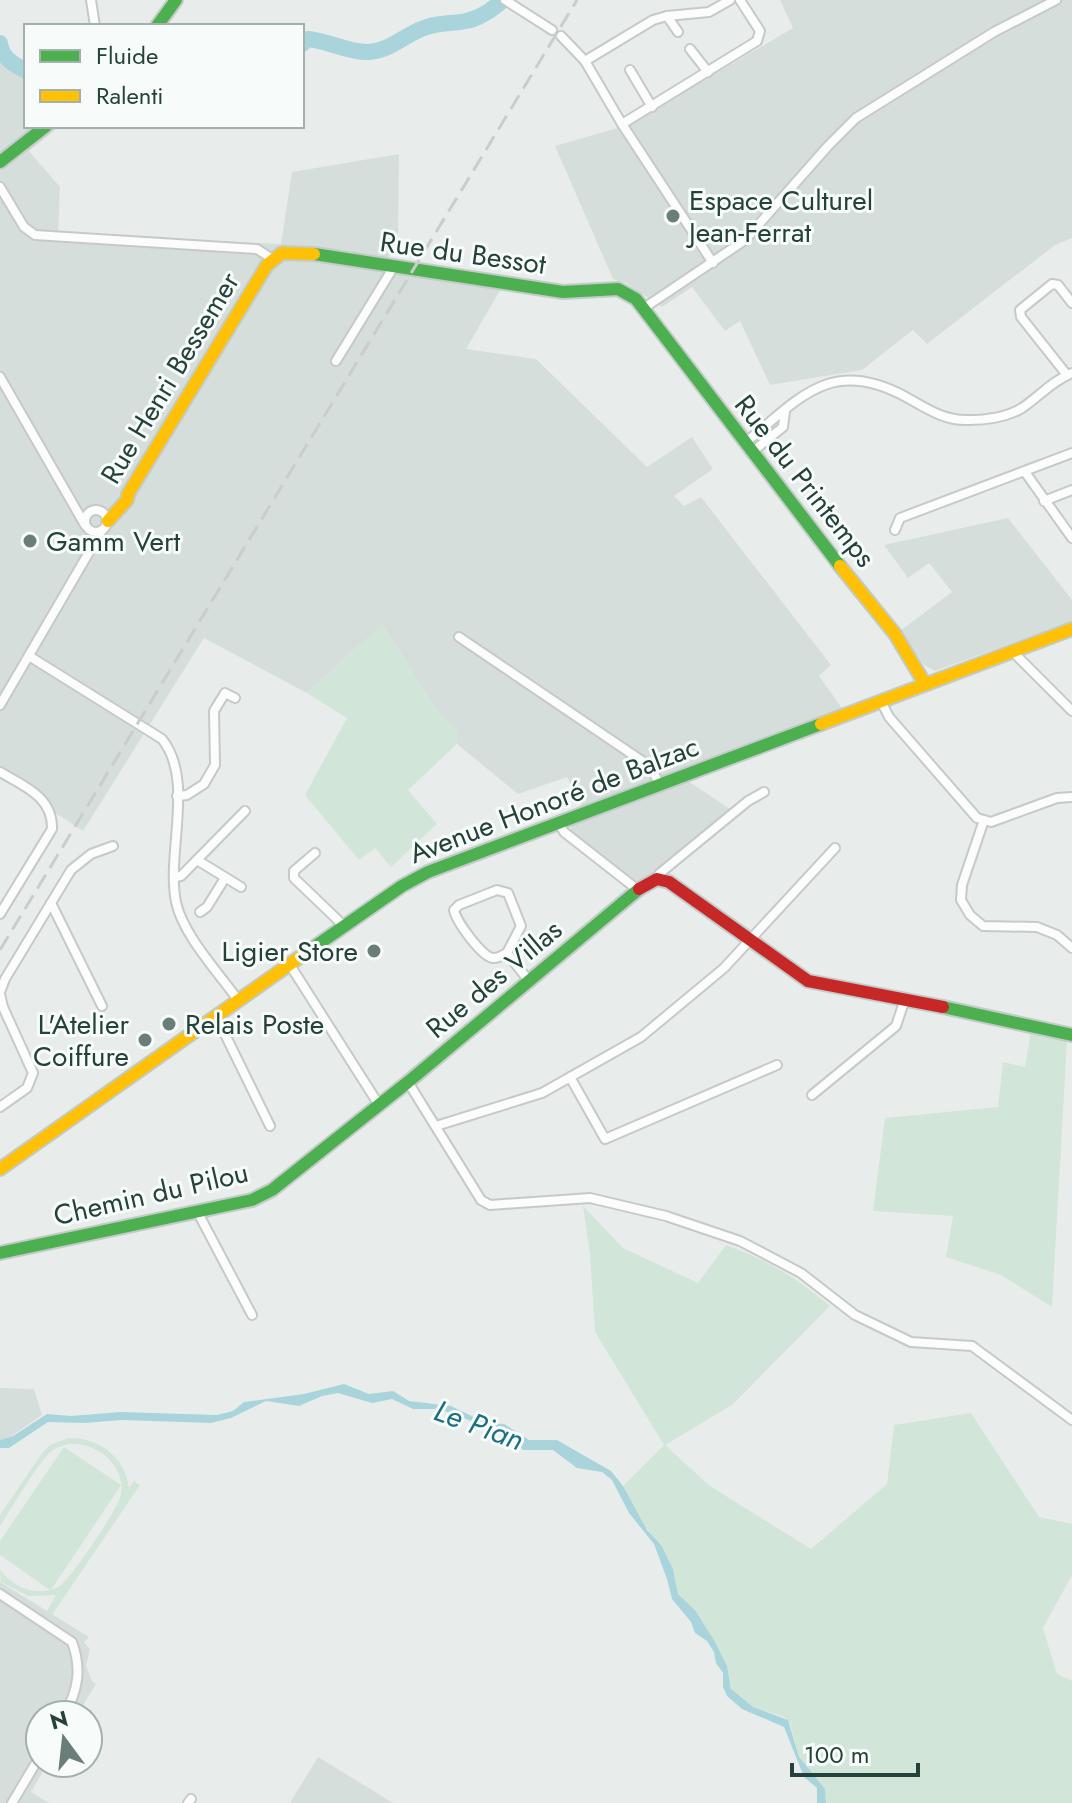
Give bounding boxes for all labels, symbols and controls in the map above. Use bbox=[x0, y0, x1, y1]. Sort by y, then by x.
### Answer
legend bbox=[24, 24, 304, 128]
text: Fluide bbox=[96, 38, 158, 73]
text: Ralenti bbox=[96, 78, 163, 113]
place label: Espace Culturel Jean-Ferrat bbox=[685, 180, 873, 253]
marker: Espace Culturel Jean-Ferrat bbox=[664, 207, 682, 225]
street label: Rue du Bessot bbox=[378, 221, 549, 285]
street label: Rue Henri Bessemer bbox=[90, 264, 250, 492]
street label: Rue du Printemps bbox=[725, 386, 885, 576]
place label: Gamm Vert bbox=[46, 521, 181, 562]
marker: Gamm Vert bbox=[21, 532, 39, 550]
street label: Avenue Honoré de Balzac bbox=[403, 726, 705, 874]
street label: Rue des Villas bbox=[417, 910, 571, 1048]
place label: Ligier Store bbox=[221, 931, 358, 972]
marker: Ligier Store bbox=[365, 942, 383, 960]
place label: L'Atelier Coiffure bbox=[33, 1004, 129, 1077]
place label: Relais Poste bbox=[185, 1004, 324, 1045]
marker: Relais Poste bbox=[160, 1015, 178, 1033]
marker: L'Atelier Coiffure bbox=[136, 1031, 154, 1049]
street label: Chemin du Pilou bbox=[50, 1152, 252, 1236]
water label: Le Pian bbox=[428, 1389, 530, 1461]
north arrow bbox=[24, 1699, 104, 1779]
text: N bbox=[46, 1702, 71, 1737]
scale bar bbox=[792, 1727, 918, 1777]
text: 100 m bbox=[804, 1737, 870, 1772]

